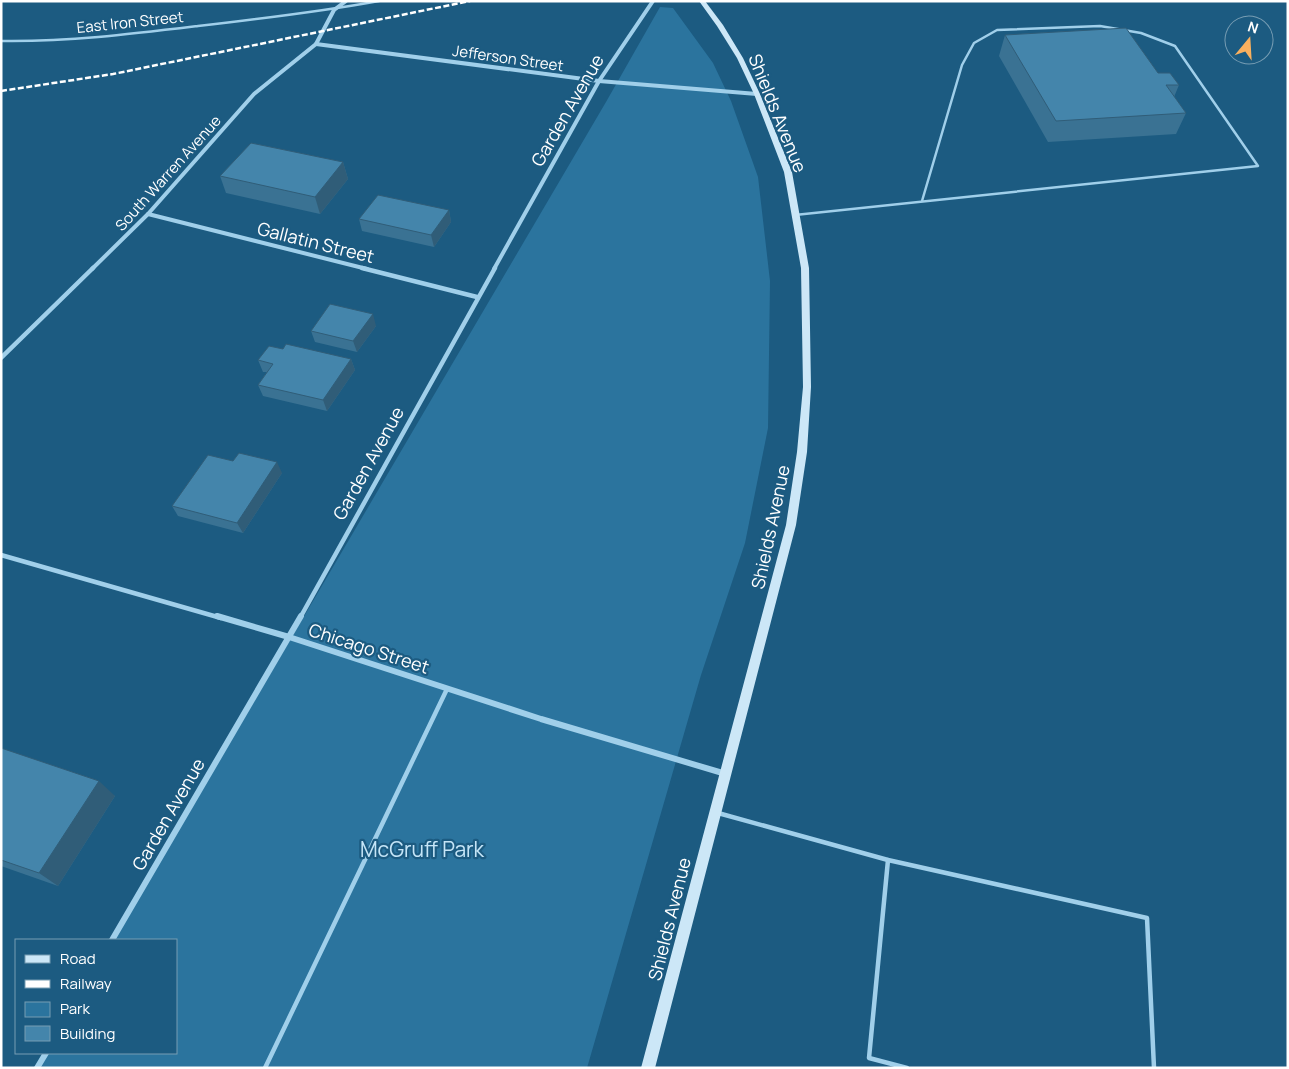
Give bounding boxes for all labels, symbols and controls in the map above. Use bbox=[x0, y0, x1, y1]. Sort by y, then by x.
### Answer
street label: East Iron Street bbox=[76, 6, 184, 38]
north arrow bbox=[1224, 15, 1274, 65]
text: N bbox=[1245, 17, 1261, 38]
street label: Jefferson Street bbox=[451, 40, 565, 76]
street label: Garden Avenue bbox=[525, 50, 609, 170]
street label: Shields Avenue bbox=[743, 50, 813, 176]
street label: South Warren Avenue bbox=[110, 110, 226, 235]
street label: Gallatin Street bbox=[255, 216, 377, 268]
street label: Garden Avenue bbox=[327, 402, 409, 524]
street label: Shields Avenue bbox=[745, 463, 795, 591]
street label: Chicago Street bbox=[306, 617, 432, 679]
street label: Garden Avenue bbox=[126, 754, 210, 874]
park label: McGruff Park bbox=[360, 835, 485, 863]
street label: Shields Avenue bbox=[642, 855, 696, 983]
legend bbox=[15, 939, 178, 1054]
text: Road bbox=[60, 948, 96, 969]
text: Railway bbox=[60, 973, 112, 994]
text: Park bbox=[60, 998, 90, 1019]
text: Building bbox=[60, 1023, 115, 1044]

